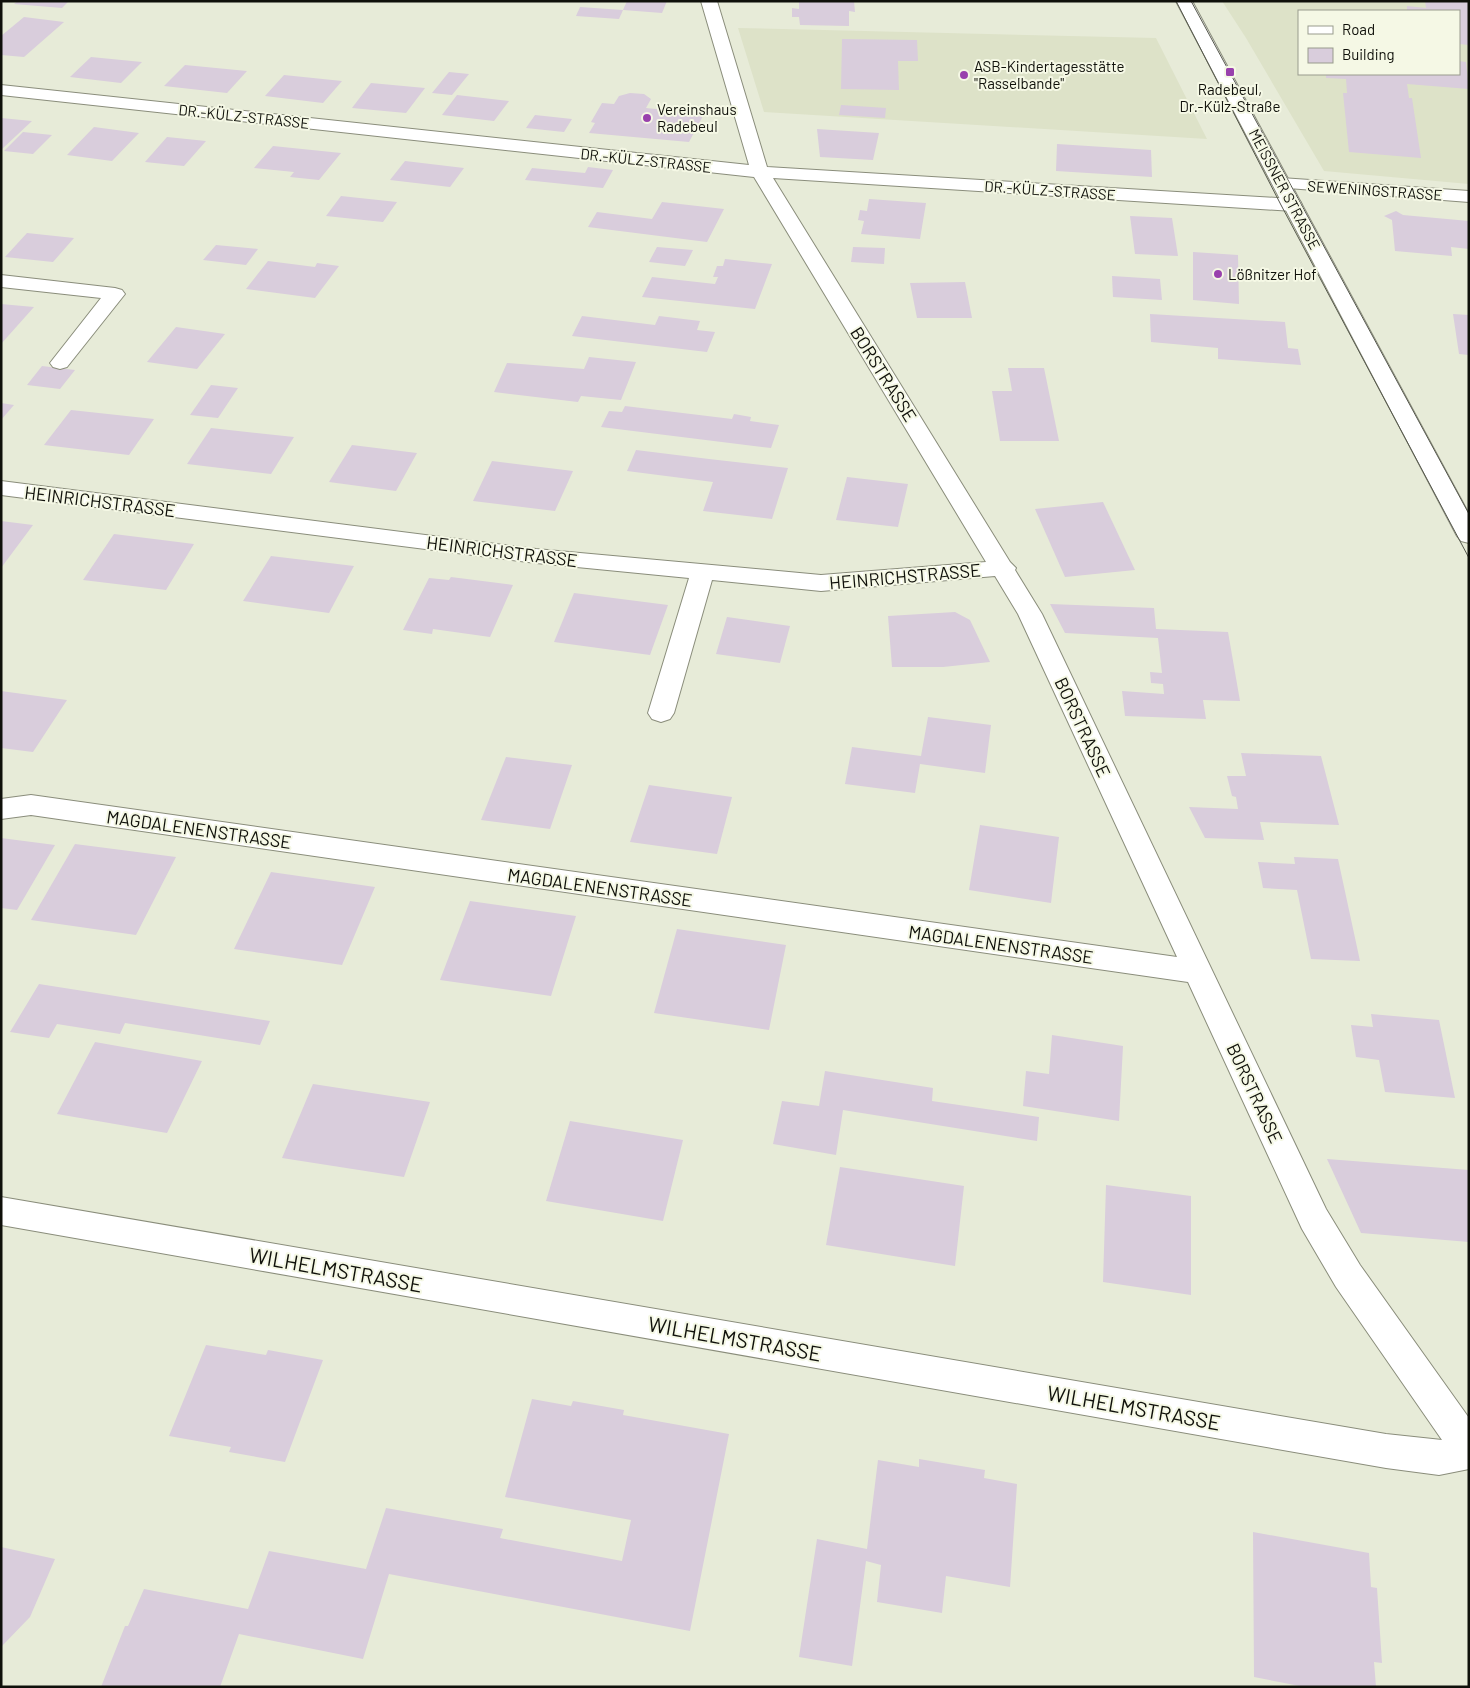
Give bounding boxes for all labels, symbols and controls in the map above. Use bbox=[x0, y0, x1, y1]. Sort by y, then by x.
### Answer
legend bbox=[1298, 10, 1460, 75]
text: Road bbox=[1342, 20, 1375, 38]
text: Building bbox=[1342, 45, 1395, 63]
place label: ASB-Kindertagesstätte "Rasselbande" bbox=[974, 57, 1124, 92]
marker: Radebeul, Dr.-Külz-Straße bbox=[1224, 66, 1236, 78]
marker: ASB-Kindertagesstätte "Rasselbande" bbox=[958, 69, 970, 81]
place label: Radebeul, Dr.-Külz-Straße bbox=[1180, 80, 1280, 115]
street label: DR.-KÜLZ-STRASSE bbox=[178, 100, 310, 132]
place label: Vereinshaus Radebeul bbox=[657, 100, 737, 135]
marker: Vereinshaus Radebeul bbox=[641, 112, 653, 124]
street label: MEISSNER STRASSE bbox=[1246, 125, 1324, 253]
street label: DR.-KÜLZ-STRASSE bbox=[580, 144, 712, 176]
street label: DR.-KÜLZ-STRASSE bbox=[984, 176, 1116, 204]
street label: SEWENINGSTRASSE bbox=[1307, 176, 1443, 204]
place label: Lößnitzer Hof bbox=[1228, 265, 1317, 283]
marker: Lößnitzer Hof bbox=[1212, 268, 1224, 280]
street label: BORSTRASSE bbox=[846, 322, 922, 426]
street label: HEINRICHSTRASSE bbox=[23, 481, 177, 521]
street label: HEINRICHSTRASSE bbox=[425, 531, 579, 571]
street label: HEINRICHSTRASSE bbox=[828, 558, 982, 594]
street label: BORSTRASSE bbox=[1050, 674, 1116, 780]
street label: MAGDALENENSTRASSE bbox=[105, 805, 293, 853]
street label: MAGDALENENSTRASSE bbox=[506, 863, 694, 911]
street label: MAGDALENENSTRASSE bbox=[907, 920, 1095, 968]
street label: BORSTRASSE bbox=[1222, 1040, 1288, 1146]
street label: WILHELMSTRASSE bbox=[247, 1241, 425, 1297]
street label: WILHELMSTRASSE bbox=[646, 1310, 824, 1366]
street label: WILHELMSTRASSE bbox=[1045, 1379, 1223, 1435]

